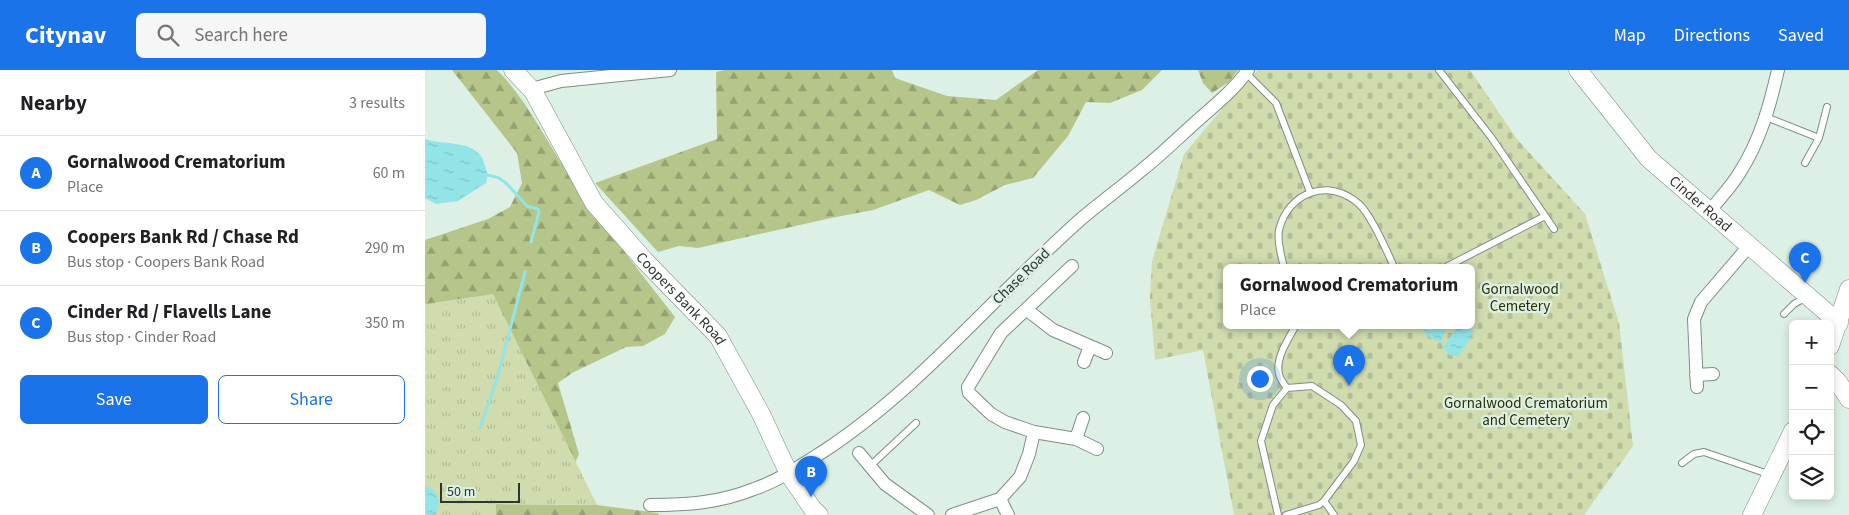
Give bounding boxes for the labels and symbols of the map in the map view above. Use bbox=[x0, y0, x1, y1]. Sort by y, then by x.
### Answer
street label: Cinder Road bbox=[1664, 171, 1736, 237]
pin: C bbox=[1789, 242, 1821, 283]
street label: Chase Road bbox=[988, 243, 1055, 309]
street label: Coopers Bank Road bbox=[631, 248, 731, 349]
park label: Gornalwood Cemetery bbox=[1481, 279, 1559, 317]
pin: A bbox=[1333, 345, 1365, 386]
your location bbox=[1247, 366, 1273, 392]
park label: Gornalwood Crematorium and Cemetery bbox=[1444, 393, 1608, 431]
pin: B bbox=[795, 456, 827, 497]
scale bar bbox=[440, 480, 520, 503]

